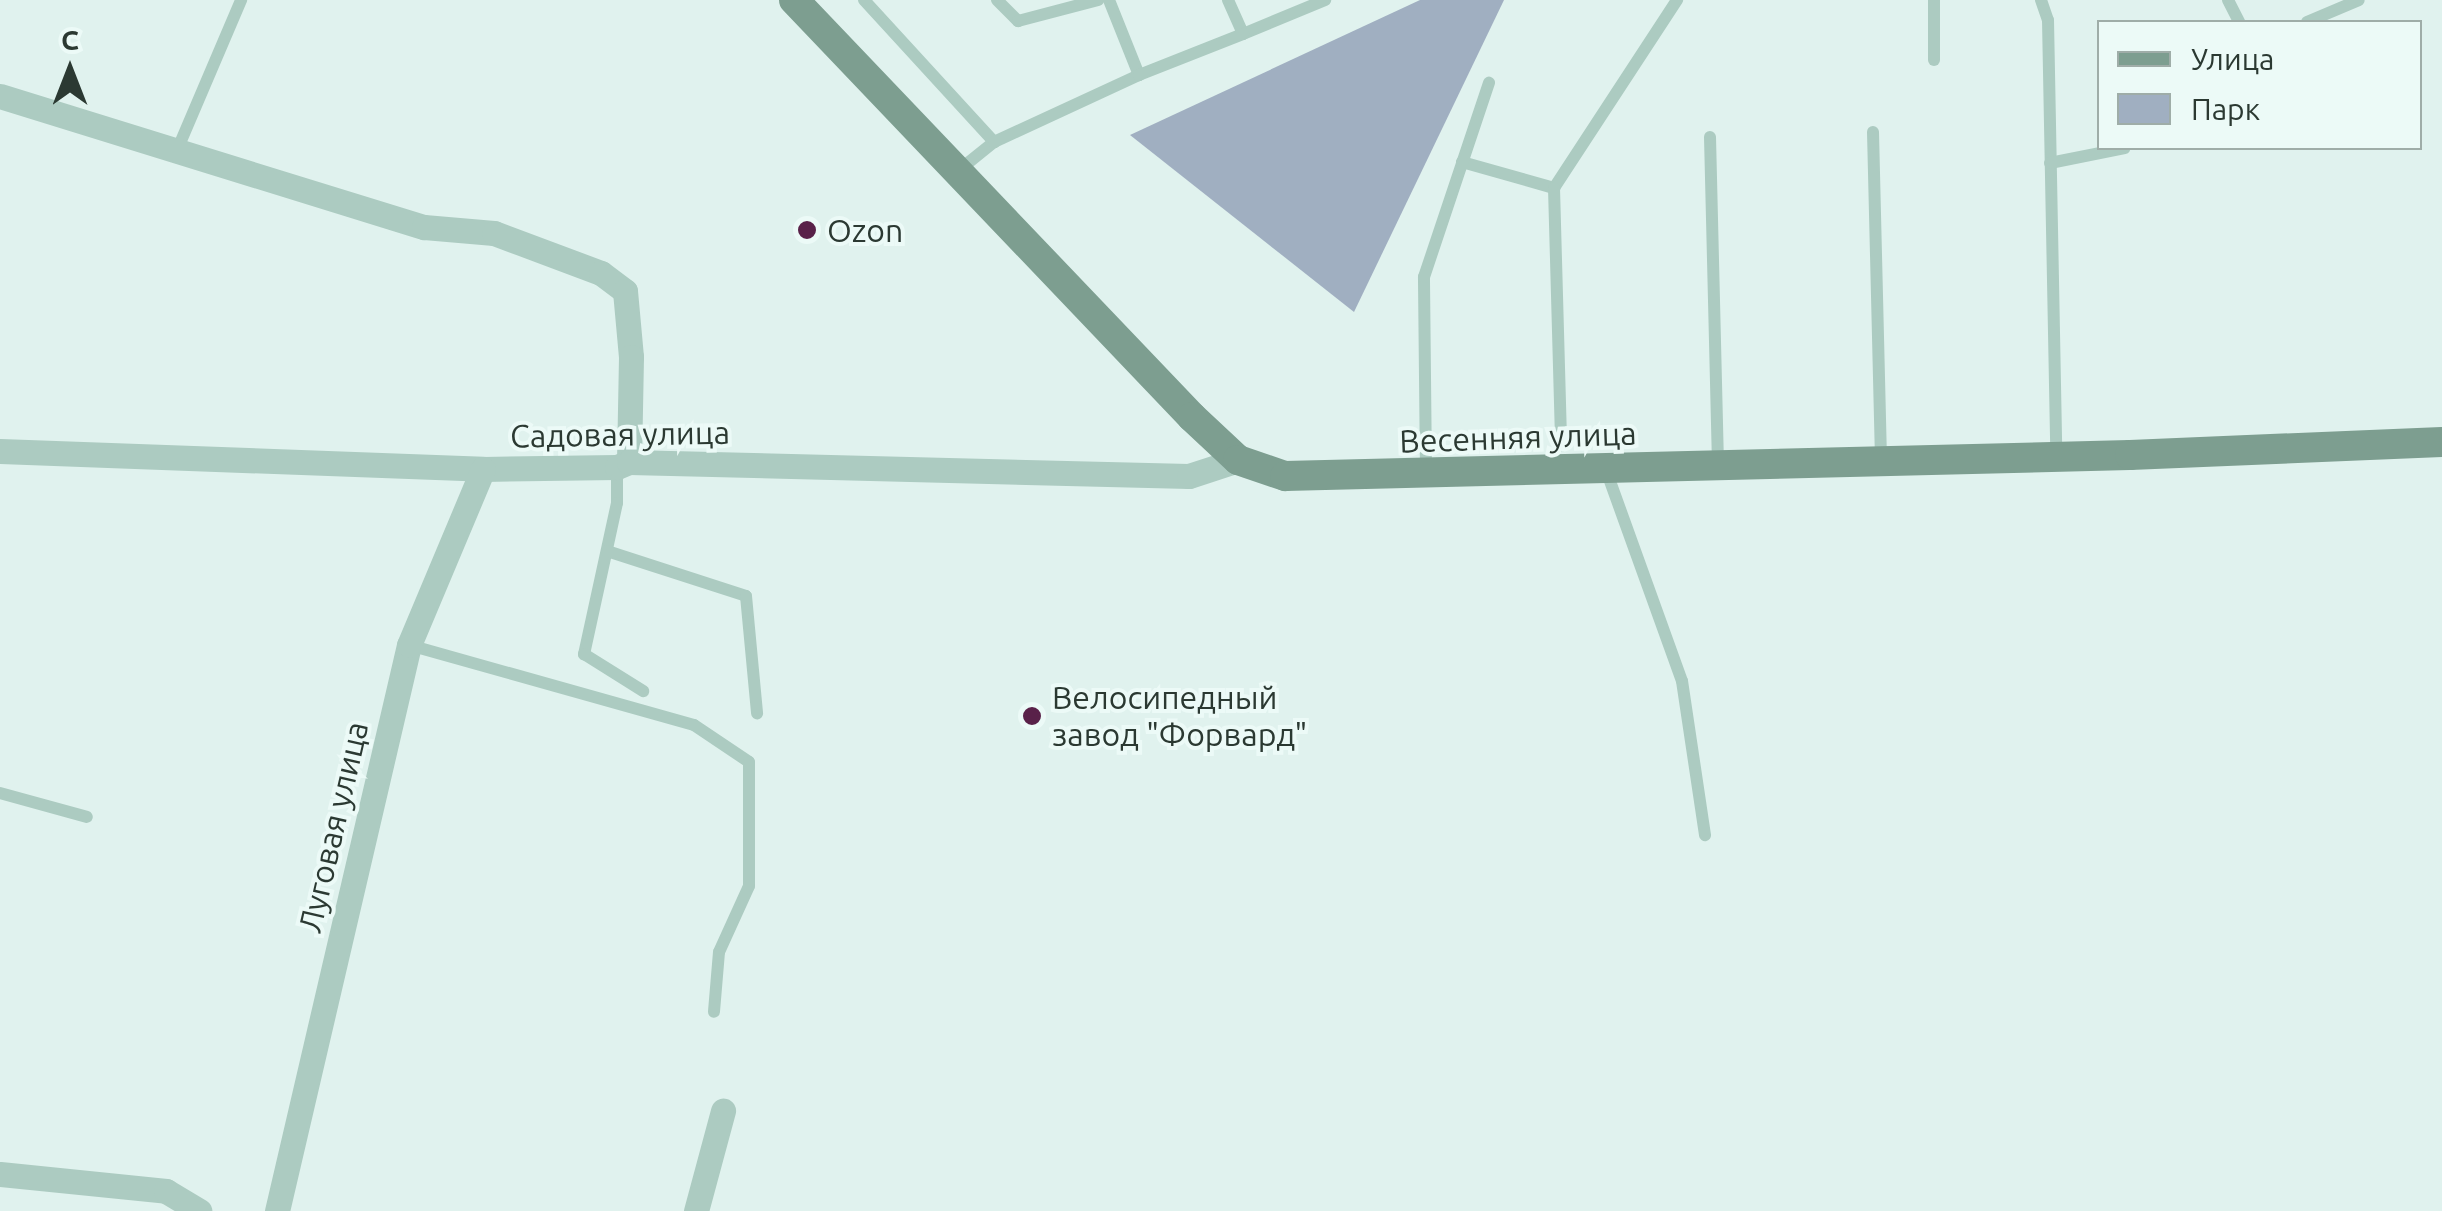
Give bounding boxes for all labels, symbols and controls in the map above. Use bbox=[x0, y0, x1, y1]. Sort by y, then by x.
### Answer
north arrow bbox=[20, 20, 120, 120]
legend bbox=[2097, 20, 2422, 150]
text: С bbox=[61, 24, 79, 55]
text: Улица bbox=[2191, 42, 2275, 76]
text: Парк bbox=[2191, 92, 2260, 126]
place label: Ozon bbox=[827, 211, 903, 249]
marker: Ozon bbox=[796, 219, 818, 241]
street label: Садовая улица bbox=[510, 413, 730, 455]
street label: Весенняя улица bbox=[1399, 414, 1637, 460]
place label: Велосипедный завод "Форвард" bbox=[1052, 679, 1307, 754]
marker: Велосипедный завод "Форвард" bbox=[1021, 705, 1043, 727]
street label: Луговая улица bbox=[290, 718, 376, 936]

